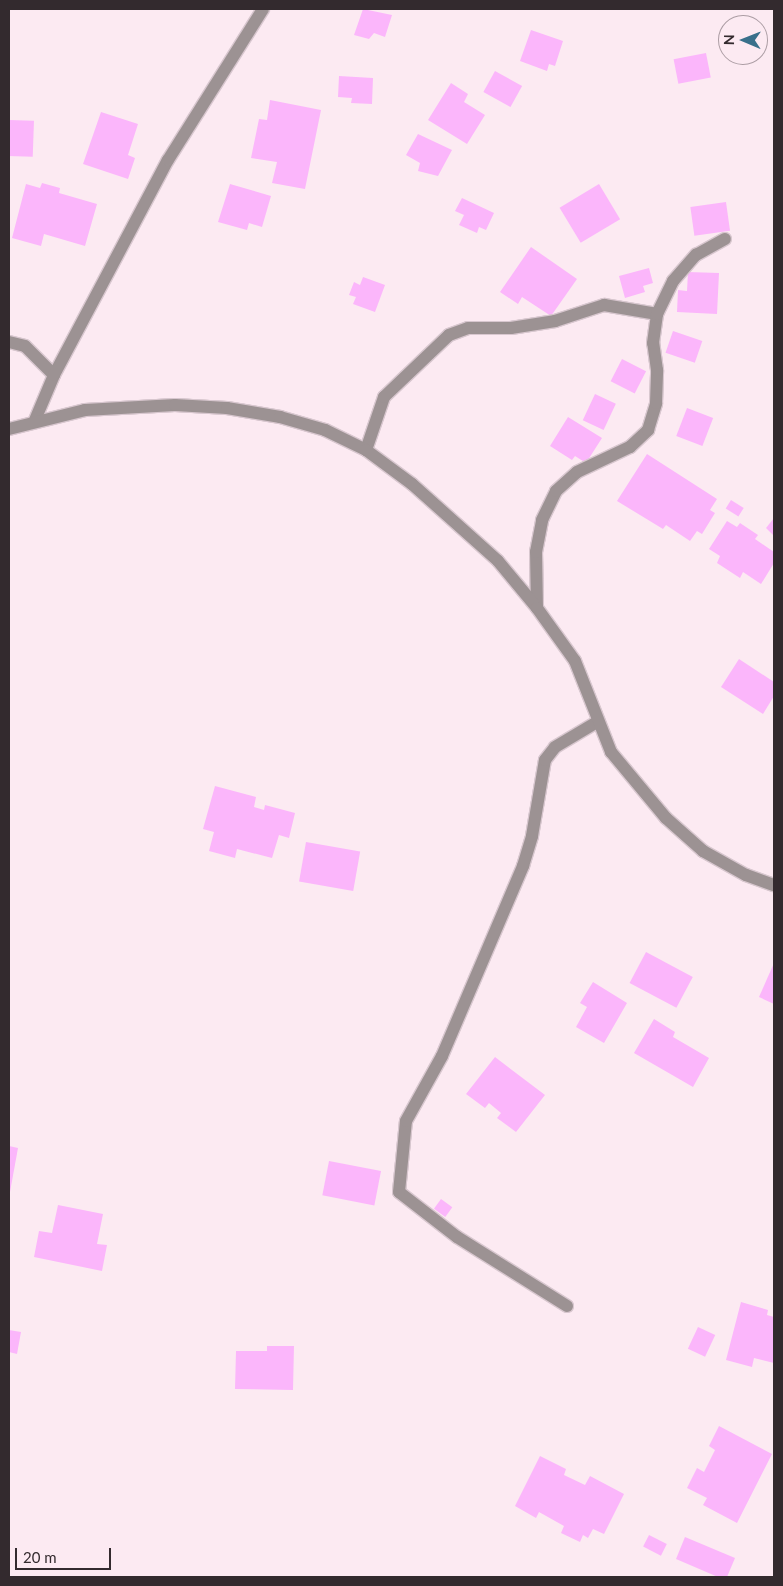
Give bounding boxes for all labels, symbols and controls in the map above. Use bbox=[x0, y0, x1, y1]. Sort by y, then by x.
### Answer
north arrow bbox=[718, 15, 768, 65]
text: N bbox=[720, 34, 737, 45]
scale bar bbox=[18, 1538, 114, 1570]
text: 20 m bbox=[23, 1548, 57, 1566]

